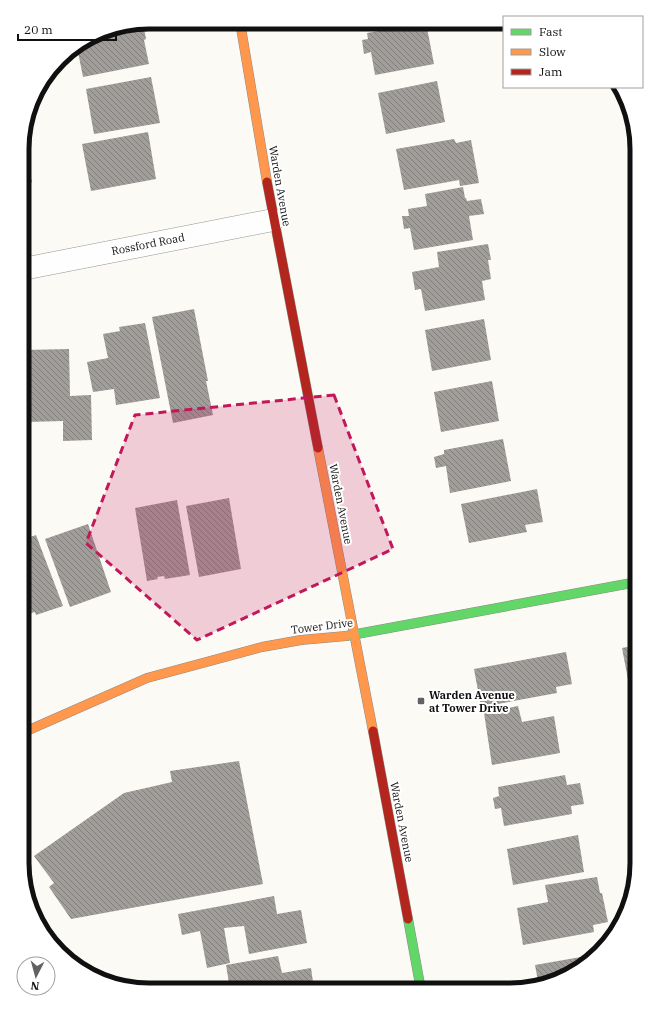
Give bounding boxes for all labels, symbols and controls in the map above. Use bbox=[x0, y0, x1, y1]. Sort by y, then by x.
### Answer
scale bar bbox=[18, 16, 116, 42]
legend bbox=[503, 16, 643, 88]
text: 20 m bbox=[24, 22, 53, 37]
text: Fast bbox=[539, 24, 563, 39]
text: Slow bbox=[539, 44, 566, 59]
text: Jam bbox=[539, 64, 563, 79]
street label: Warden Avenue bbox=[266, 145, 294, 228]
street label: Rossford Road bbox=[110, 230, 186, 258]
street label: Warden Avenue bbox=[326, 463, 356, 546]
street label: Tower Drive bbox=[290, 615, 354, 637]
place label: Warden Avenue at Tower Drive bbox=[429, 688, 515, 715]
marker: Warden Avenue at Tower Drive bbox=[416, 696, 426, 706]
street label: Warden Avenue bbox=[387, 781, 417, 864]
north arrow bbox=[16, 956, 56, 996]
text: N bbox=[30, 978, 40, 993]

